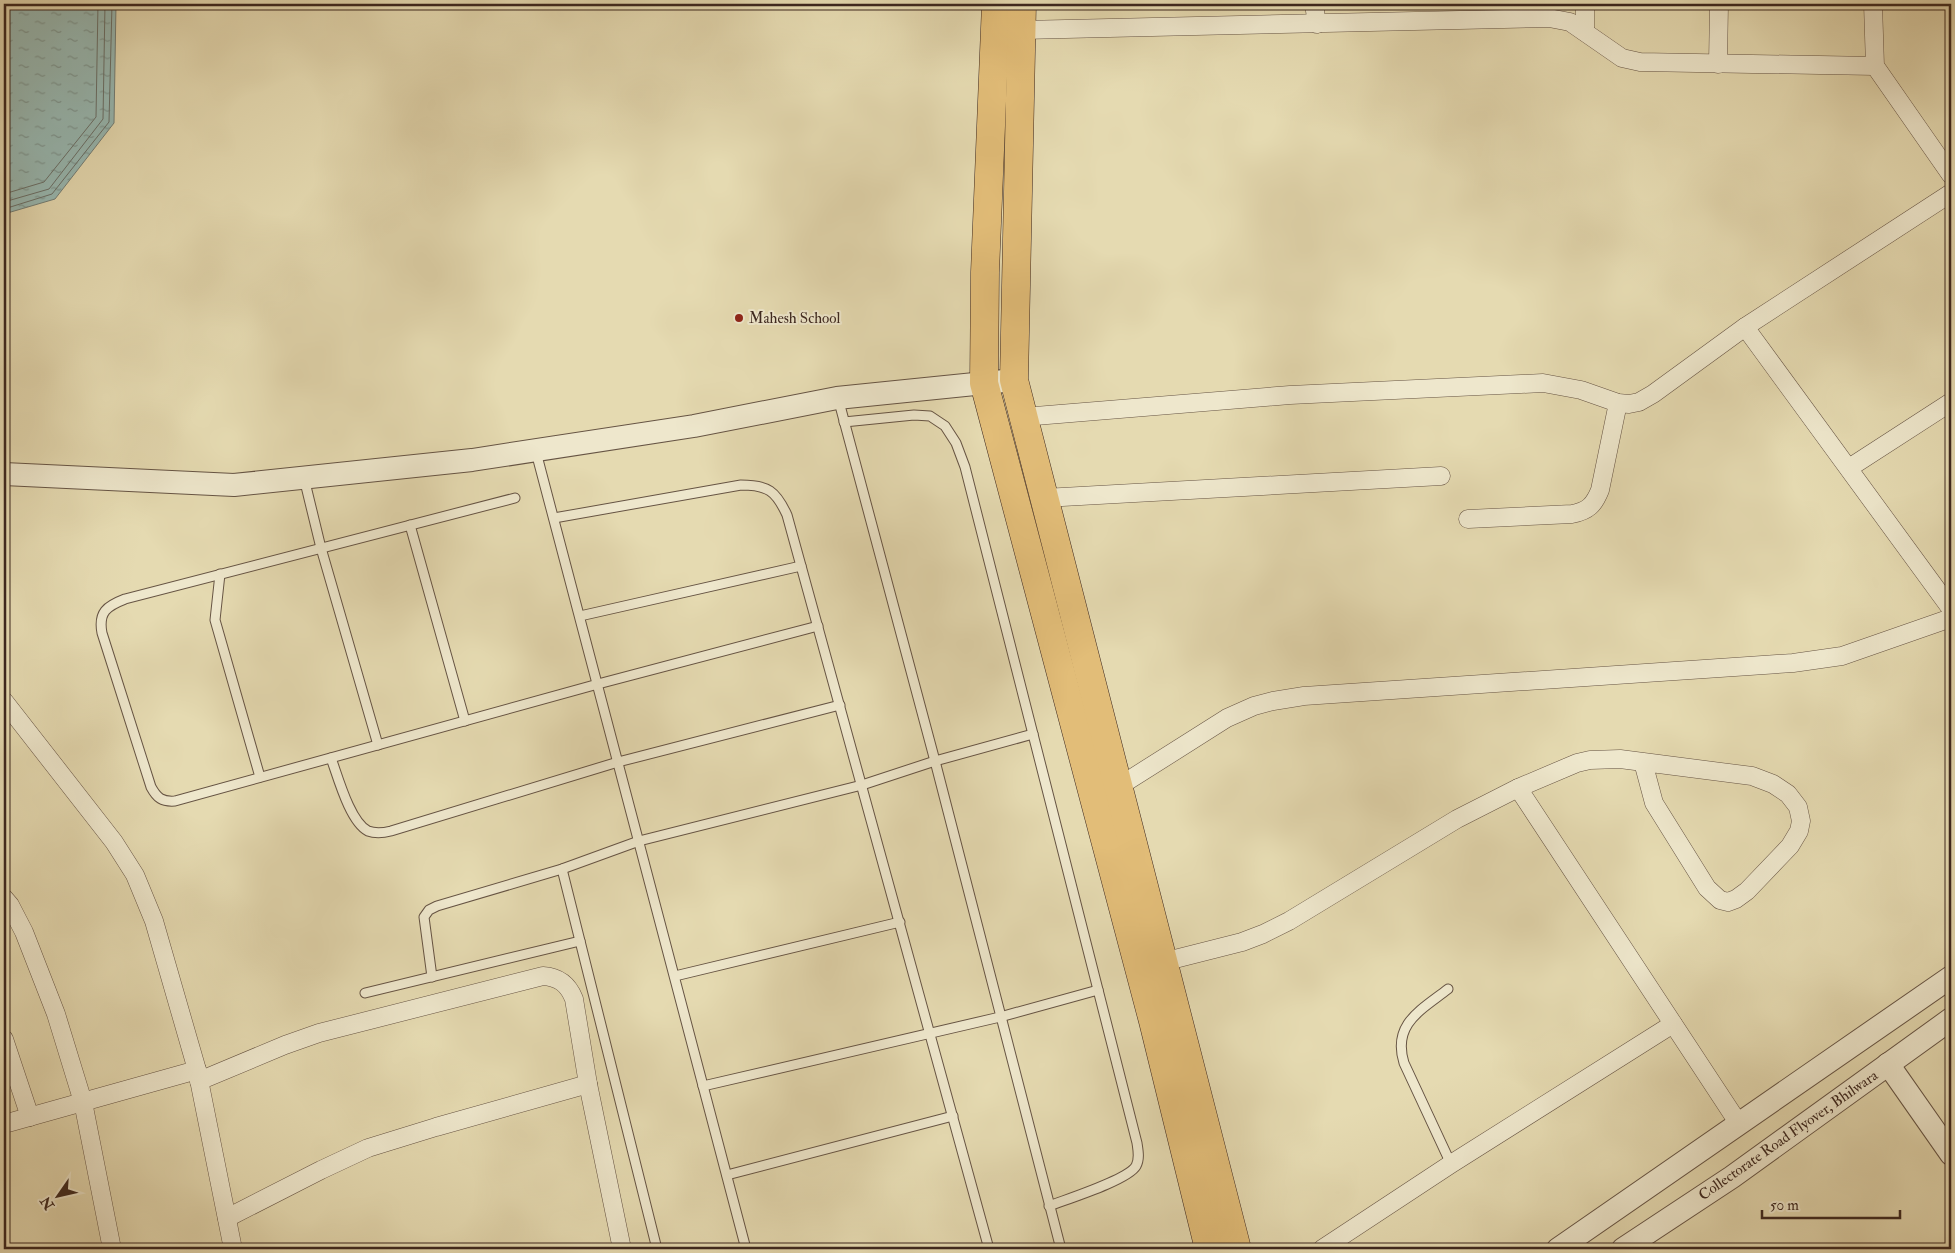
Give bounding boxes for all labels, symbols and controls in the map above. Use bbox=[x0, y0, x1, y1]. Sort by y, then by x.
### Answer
place label: Mahesh School bbox=[749, 309, 840, 328]
marker: Mahesh School bbox=[733, 312, 745, 324]
street label: Collectorate Road Flyover, Bhilwara bbox=[1695, 1066, 1882, 1205]
north arrow bbox=[32, 1170, 82, 1220]
scale bar bbox=[1762, 1188, 1900, 1220]
text: N bbox=[37, 1193, 59, 1214]
text: 50 m bbox=[1770, 1196, 1799, 1215]

